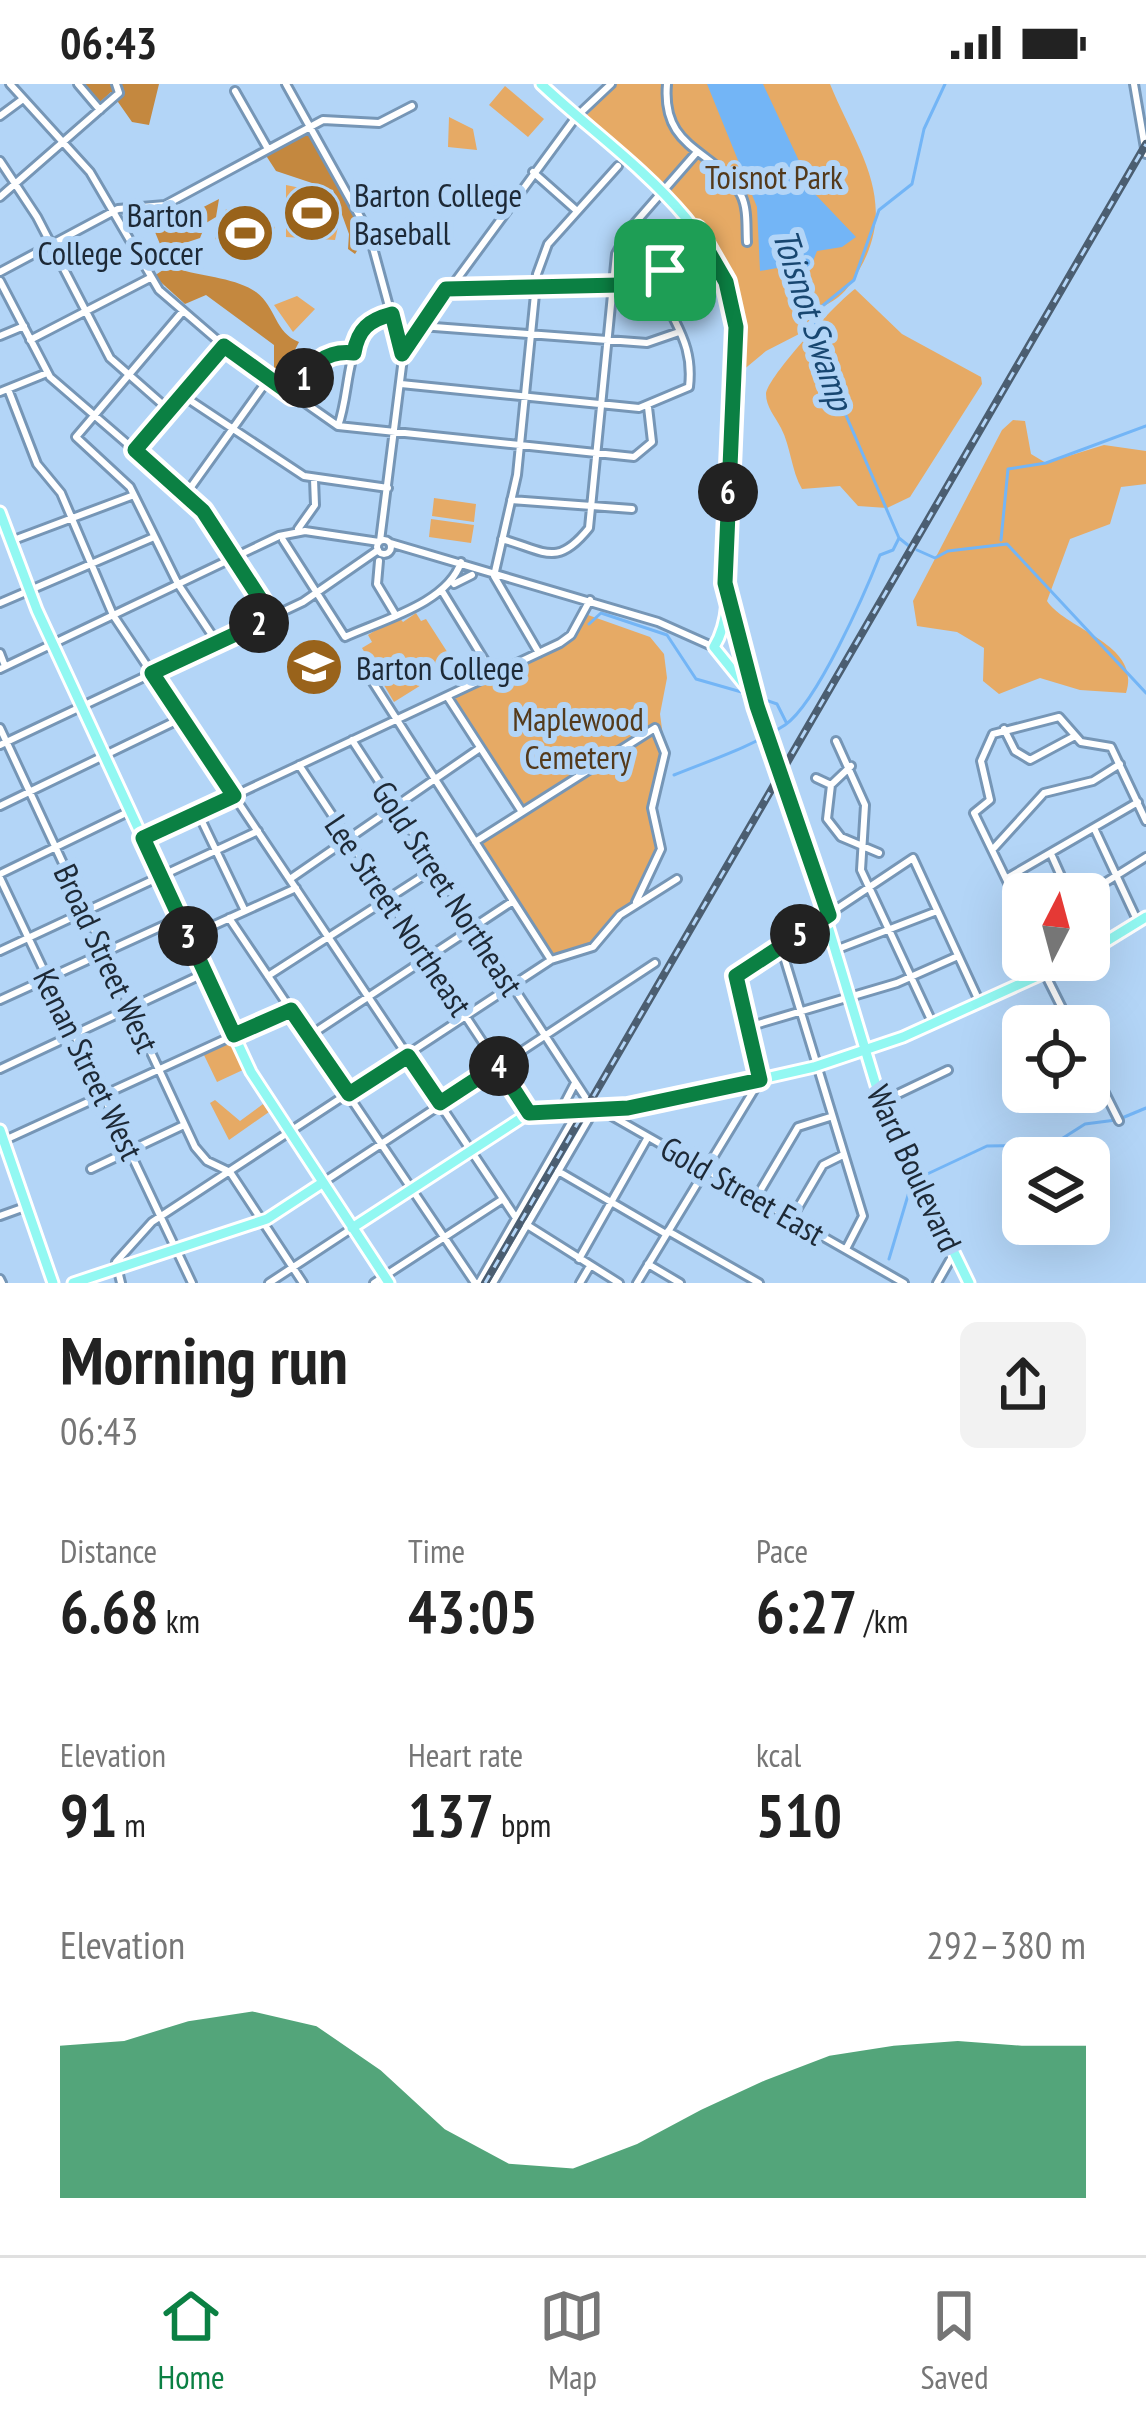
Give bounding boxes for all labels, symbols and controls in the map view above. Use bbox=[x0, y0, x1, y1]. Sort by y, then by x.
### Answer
text: 06:43 bbox=[60, 13, 157, 71]
park label: Toisnot Park bbox=[705, 155, 843, 198]
place label: Barton College Baseball bbox=[354, 173, 522, 254]
sports icon: Barton College Baseball bbox=[281, 182, 343, 244]
place label: Barton College Soccer bbox=[38, 193, 203, 274]
sports icon: Barton College Soccer bbox=[214, 202, 276, 264]
pin bbox=[614, 219, 716, 321]
water label: Toisnot Swamp bbox=[763, 223, 866, 417]
icon: arrive bbox=[632, 237, 698, 303]
pin: 1 bbox=[274, 348, 334, 408]
text: 1 bbox=[296, 356, 312, 399]
pin: 6 bbox=[698, 462, 758, 522]
text: 6 bbox=[720, 470, 736, 513]
pin: 2 bbox=[229, 593, 289, 653]
text: 2 bbox=[251, 601, 267, 644]
school or university icon: Barton College bbox=[283, 636, 345, 698]
place label: Barton College bbox=[356, 646, 524, 689]
park label: Maplewood Cemetery bbox=[512, 697, 644, 778]
street label: Gold Street Northeast bbox=[363, 773, 533, 1003]
street label: Lee Street Northeast bbox=[316, 806, 482, 1024]
street label: Broad Street West bbox=[45, 857, 169, 1059]
north arrow bbox=[1002, 873, 1110, 981]
map controls bbox=[1002, 873, 1110, 1245]
pin: 5 bbox=[770, 904, 830, 964]
pin: 3 bbox=[158, 906, 218, 966]
text: 5 bbox=[792, 912, 808, 955]
text: 3 bbox=[180, 914, 196, 957]
street label: Kenan Street West bbox=[24, 961, 154, 1167]
button: locate bbox=[1002, 1005, 1110, 1113]
pin: 4 bbox=[469, 1036, 529, 1096]
text: 4 bbox=[491, 1044, 507, 1087]
street label: Ward Boulevard bbox=[858, 1078, 972, 1258]
street label: Gold Street East bbox=[653, 1126, 833, 1254]
button: layers bbox=[1002, 1137, 1110, 1245]
text: Morning run bbox=[60, 1317, 348, 1402]
button: share bbox=[960, 1322, 1086, 1448]
text: 06:43 bbox=[60, 1405, 138, 1456]
text: Distance bbox=[60, 1529, 157, 1572]
text: Time bbox=[408, 1529, 465, 1572]
text: Pace bbox=[756, 1529, 808, 1572]
text: 6.68 bbox=[60, 1572, 159, 1650]
text: 43:05 bbox=[408, 1572, 538, 1650]
text: 6:27 bbox=[756, 1572, 857, 1650]
text: km bbox=[159, 1599, 200, 1642]
text: /km bbox=[857, 1599, 908, 1642]
text: Elevation bbox=[60, 1733, 166, 1776]
text: Heart rate bbox=[408, 1733, 523, 1776]
text: kcal bbox=[756, 1733, 801, 1776]
text: 91 bbox=[60, 1776, 117, 1854]
text: 137 bbox=[408, 1776, 494, 1854]
text: 510 bbox=[756, 1776, 842, 1854]
text: m bbox=[117, 1803, 146, 1846]
text: bpm bbox=[494, 1803, 551, 1846]
text: Elevation bbox=[60, 1919, 185, 1970]
text: 292–380 m bbox=[926, 1919, 1086, 1970]
tab: Home bbox=[157, 2283, 225, 2398]
tab: Map bbox=[539, 2283, 605, 2398]
tab: Saved bbox=[920, 2283, 988, 2398]

